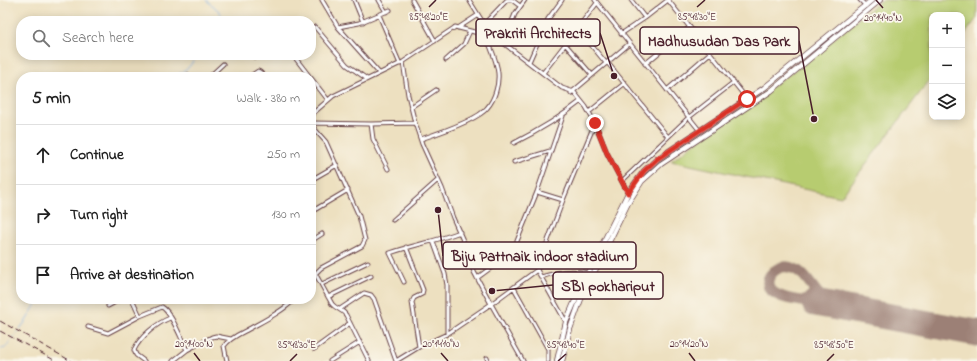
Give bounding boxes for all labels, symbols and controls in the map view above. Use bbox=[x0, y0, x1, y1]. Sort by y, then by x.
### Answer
text: 85°48'20"E bbox=[410, 10, 448, 25]
text: 85°48'30"E bbox=[678, 10, 716, 25]
text: 20°14'40"N bbox=[864, 11, 902, 26]
map controls bbox=[929, 12, 965, 120]
button: + bbox=[929, 12, 965, 48]
search box bbox=[16, 16, 316, 60]
callout: Prakriti Architects bbox=[476, 19, 600, 46]
text: Prakriti Architects bbox=[484, 23, 592, 45]
icon: search bbox=[30, 27, 52, 49]
text: Search here bbox=[62, 27, 134, 49]
callout: Madhusudan Das Park bbox=[640, 27, 799, 54]
text: Madhusudan Das Park bbox=[648, 31, 791, 53]
button: − bbox=[929, 48, 965, 84]
button: layers bbox=[929, 84, 965, 120]
text: 5 min bbox=[32, 86, 71, 111]
text: Walk · 380 m bbox=[237, 89, 300, 108]
route start bbox=[738, 90, 756, 108]
route end bbox=[586, 114, 604, 132]
icon: ahead bbox=[32, 144, 54, 166]
text: Continue bbox=[70, 144, 124, 166]
text: 250 m bbox=[267, 145, 300, 164]
icon: right bbox=[32, 204, 54, 226]
text: Turn right bbox=[70, 204, 128, 226]
text: 130 m bbox=[272, 205, 300, 224]
callout: Biju Pattnaik indoor stadium bbox=[443, 242, 636, 269]
text: Biju Pattnaik indoor stadium bbox=[450, 246, 629, 268]
icon: arrive bbox=[32, 264, 54, 286]
text: Arrive at destination bbox=[70, 264, 194, 286]
callout: SBI pokhariput bbox=[553, 272, 663, 299]
text: SBI pokhariput bbox=[561, 276, 656, 298]
text: 20°14'00"N bbox=[175, 337, 213, 352]
text: 20°14'10"N bbox=[423, 337, 460, 352]
text: 20°14'20"N bbox=[670, 337, 709, 352]
text: 85°48'30"E bbox=[278, 338, 316, 353]
text: 85°48'40"E bbox=[547, 338, 585, 353]
text: 85°48'50"E bbox=[814, 338, 854, 353]

